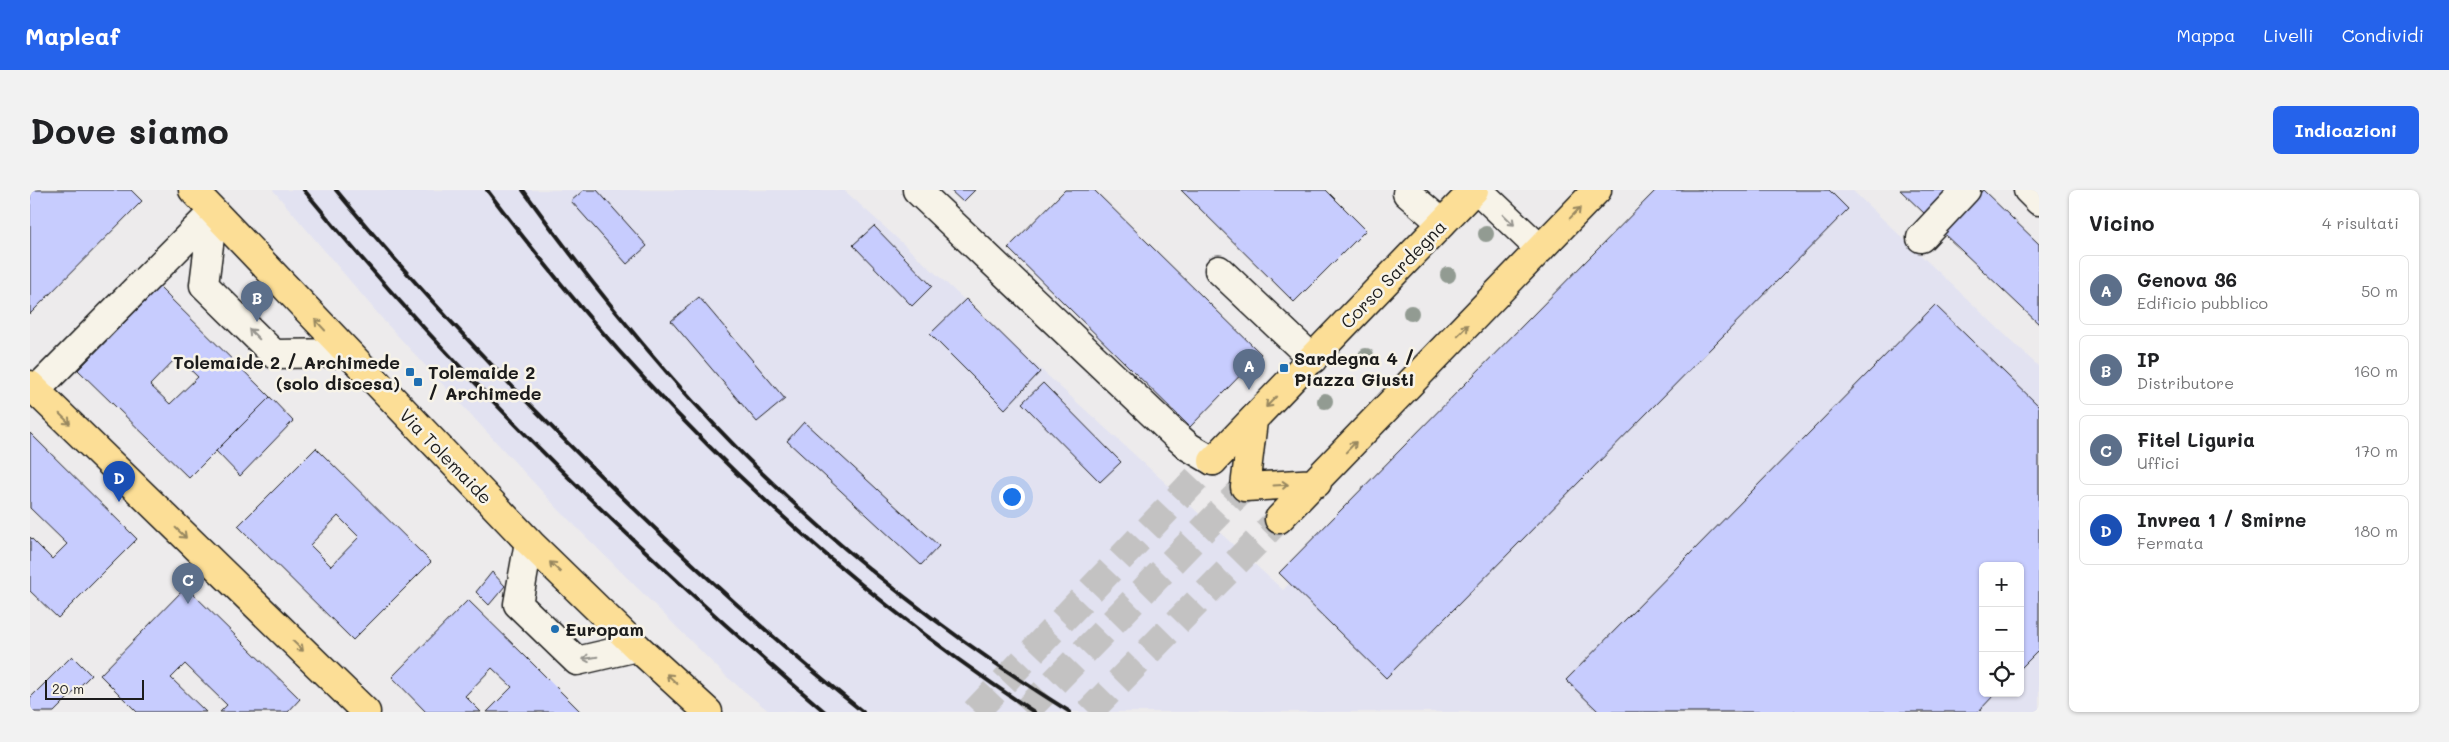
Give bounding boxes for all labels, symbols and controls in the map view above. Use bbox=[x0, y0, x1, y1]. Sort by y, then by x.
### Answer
text: Mapleaf bbox=[25, 20, 120, 51]
text: Mappa bbox=[2176, 23, 2235, 47]
text: Livelli bbox=[2263, 23, 2314, 47]
text: Condividi bbox=[2342, 23, 2424, 47]
button: Indicazioni bbox=[2273, 106, 2419, 154]
text: Dove siamo bbox=[30, 107, 229, 153]
one-way arrow bbox=[1569, 206, 1581, 219]
text: Vicino bbox=[2089, 209, 2154, 236]
text: 4 risultati bbox=[2322, 212, 2399, 233]
street label: Corso Sardegna bbox=[1335, 214, 1451, 334]
one-way arrow bbox=[1503, 214, 1516, 226]
text: Genova 36 bbox=[2137, 267, 2237, 292]
text: A bbox=[2100, 280, 2112, 301]
text: 50 m bbox=[2361, 280, 2398, 301]
pin: B bbox=[241, 281, 273, 322]
text: Edificio pubblico bbox=[2137, 292, 2268, 313]
one-way arrow bbox=[314, 318, 326, 331]
one-way arrow bbox=[1457, 324, 1469, 336]
one-way arrow bbox=[247, 328, 260, 340]
place label: Sardegna 4 / Piazza Giusti bbox=[1294, 346, 1415, 391]
text: IP bbox=[2137, 347, 2160, 372]
pin: A bbox=[1233, 349, 1265, 390]
place label: Tolemaide 2 / Archimede (solo discesa) bbox=[173, 350, 400, 395]
place label: Tolemaide 2 / Archimede bbox=[428, 360, 542, 405]
text: B bbox=[2101, 360, 2111, 381]
text: 160 m bbox=[2353, 360, 2398, 381]
marker: Sardegna 4 / Piazza Giusti bbox=[1278, 362, 1290, 374]
marker: Tolemaide 2 / Archimede (solo discesa) bbox=[404, 366, 416, 378]
text: Distributore bbox=[2137, 372, 2234, 393]
marker: Tolemaide 2 / Archimede bbox=[412, 376, 424, 388]
one-way arrow bbox=[1265, 396, 1277, 409]
street label: Via Tolemaide bbox=[394, 403, 498, 509]
one-way arrow bbox=[59, 413, 71, 426]
text: Fitel Liguria bbox=[2137, 427, 2255, 452]
text: C bbox=[2100, 440, 2112, 461]
text: 170 m bbox=[2354, 440, 2398, 461]
one-way arrow bbox=[1345, 441, 1357, 454]
text: Uffici bbox=[2137, 452, 2179, 473]
pin: D bbox=[103, 461, 135, 502]
one-way arrow bbox=[1273, 480, 1289, 489]
your location bbox=[999, 484, 1025, 510]
text: Invrea 1 / Smirne bbox=[2137, 507, 2306, 532]
text: D bbox=[2100, 520, 2112, 541]
text: 180 m bbox=[2353, 520, 2398, 541]
one-way arrow bbox=[175, 527, 188, 539]
text: Fermata bbox=[2137, 532, 2204, 553]
one-way arrow bbox=[549, 561, 561, 573]
map controls bbox=[1979, 562, 2024, 697]
button: + bbox=[1979, 562, 2024, 607]
pin: C bbox=[172, 563, 204, 604]
button: − bbox=[1979, 607, 2024, 652]
place label: Europam bbox=[565, 617, 644, 641]
marker: Europam bbox=[549, 623, 561, 635]
one-way arrow bbox=[292, 640, 304, 652]
button: locate bbox=[1979, 652, 2024, 697]
one-way arrow bbox=[582, 654, 598, 664]
one-way arrow bbox=[666, 674, 679, 686]
scale bar bbox=[45, 677, 144, 700]
text: 20 m bbox=[52, 679, 84, 698]

